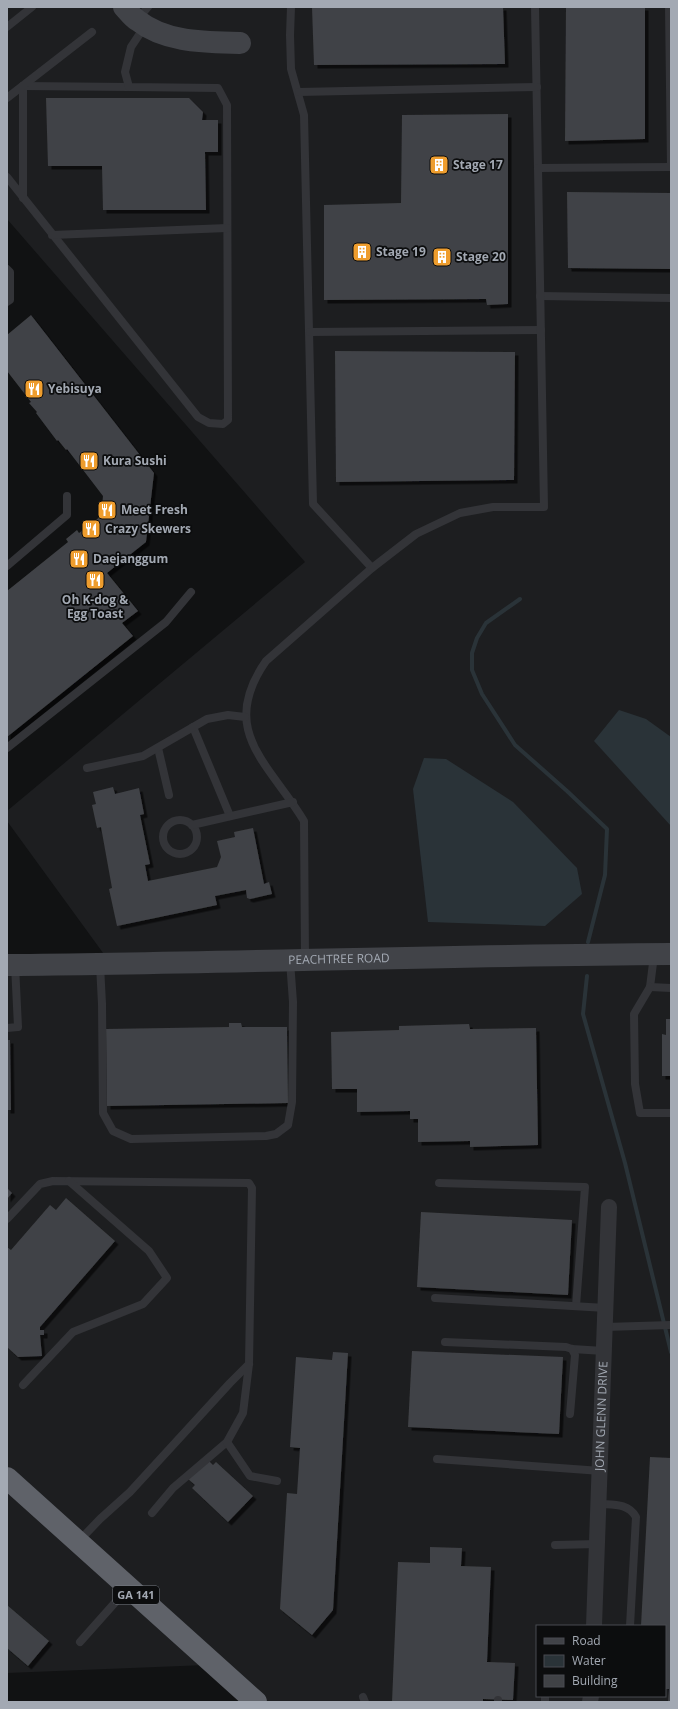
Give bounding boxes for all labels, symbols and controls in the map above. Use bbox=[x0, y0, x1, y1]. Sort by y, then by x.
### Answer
building icon: Stage 17 bbox=[428, 154, 450, 176]
place label: Stage 17 bbox=[453, 156, 503, 173]
building icon: Stage 19 bbox=[351, 241, 373, 263]
place label: Stage 19 bbox=[376, 243, 426, 260]
building icon: Stage 20 bbox=[431, 246, 453, 268]
place label: Stage 20 bbox=[456, 248, 506, 265]
restaurant icon: Yebisuya bbox=[23, 378, 45, 400]
place label: Yebisuya bbox=[48, 380, 102, 397]
restaurant icon: Kura Sushi bbox=[78, 450, 100, 472]
place label: Kura Sushi bbox=[103, 452, 167, 469]
restaurant icon: Meet Fresh bbox=[96, 499, 118, 521]
place label: Meet Fresh bbox=[121, 501, 188, 518]
restaurant icon: Crazy Skewers bbox=[80, 518, 102, 540]
place label: Crazy Skewers bbox=[105, 520, 191, 537]
restaurant icon: Daejanggum bbox=[68, 548, 90, 570]
place label: Daejanggum bbox=[93, 550, 168, 567]
restaurant icon: Oh K-dog & Egg Toast bbox=[84, 569, 106, 591]
place label: Oh K-dog & Egg Toast bbox=[62, 591, 128, 622]
street label: PEACHTREE ROAD bbox=[288, 949, 390, 968]
street label: JOHN GLENN DRIVE bbox=[591, 1361, 611, 1472]
road number: GA 141 bbox=[113, 1586, 159, 1604]
legend bbox=[536, 1625, 666, 1697]
text: Road bbox=[572, 1632, 601, 1649]
text: Water bbox=[572, 1652, 606, 1669]
text: Building bbox=[572, 1672, 618, 1689]

